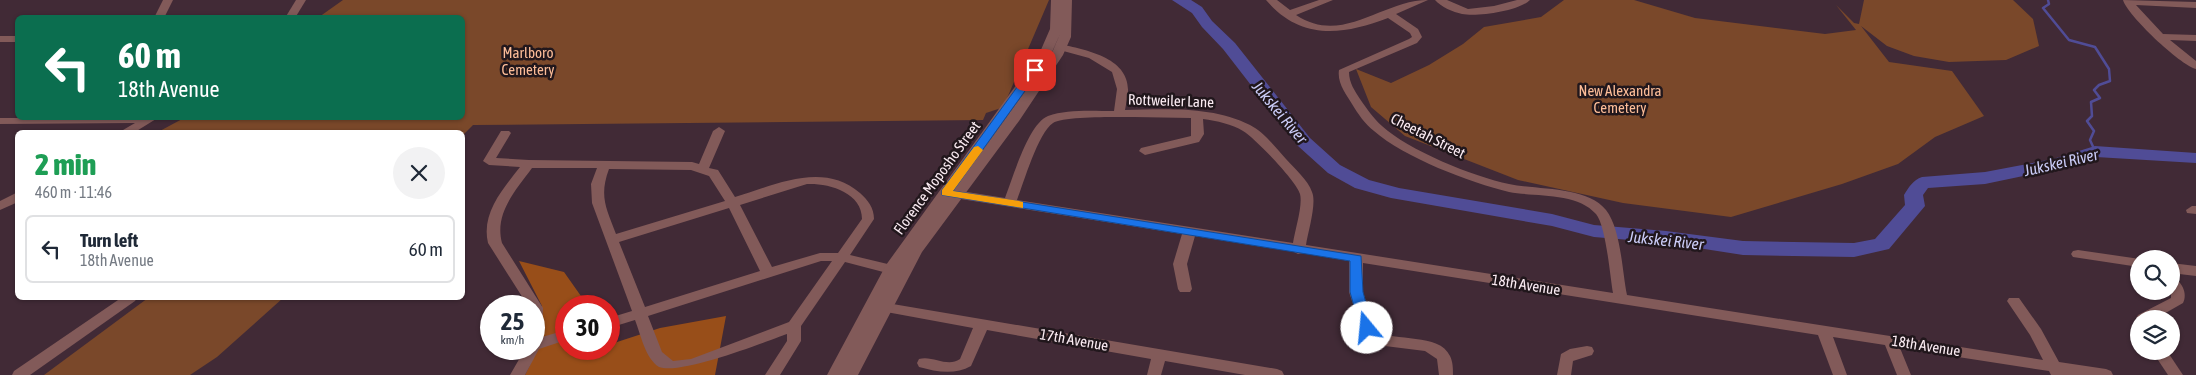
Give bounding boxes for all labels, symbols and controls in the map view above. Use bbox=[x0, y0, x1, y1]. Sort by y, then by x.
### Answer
icon: left bbox=[35, 35, 100, 100]
text: 60 m bbox=[118, 35, 181, 75]
park label: Marlboro Cemetery bbox=[502, 44, 554, 78]
pin bbox=[1014, 49, 1056, 91]
icon: arrive bbox=[1021, 56, 1049, 84]
text: 18th Avenue bbox=[118, 76, 220, 102]
water label: Jukskei River bbox=[1248, 77, 1312, 148]
park label: New Alexandra Cemetery bbox=[1579, 82, 1661, 116]
street label: Rottweiler Lane bbox=[1128, 91, 1215, 111]
street label: Cheetah Street bbox=[1388, 110, 1468, 162]
street label: Florence Moposho Street bbox=[890, 118, 983, 238]
water label: Jukskei River bbox=[2021, 144, 2101, 179]
text: 2 min bbox=[35, 147, 96, 181]
button: close bbox=[393, 147, 445, 199]
text: 460 m · 11:46 bbox=[35, 183, 112, 201]
water label: Jukskei River bbox=[1627, 227, 1706, 253]
text: Turn left bbox=[80, 229, 138, 251]
icon: left bbox=[37, 235, 65, 263]
text: 60 m bbox=[409, 238, 443, 260]
map controls bbox=[2130, 250, 2180, 360]
button: search bbox=[2130, 250, 2180, 300]
text: 18th Avenue bbox=[80, 251, 154, 269]
street label: 18th Avenue bbox=[1491, 271, 1562, 298]
speed limit sign: 30 bbox=[555, 295, 620, 360]
position arrow bbox=[1340, 301, 1392, 353]
text: 25 bbox=[501, 307, 524, 335]
button: layers bbox=[2130, 310, 2180, 360]
street label: 17th Avenue bbox=[1038, 325, 1110, 354]
street label: 18th Avenue bbox=[1891, 332, 1962, 359]
text: km/h bbox=[501, 333, 524, 347]

